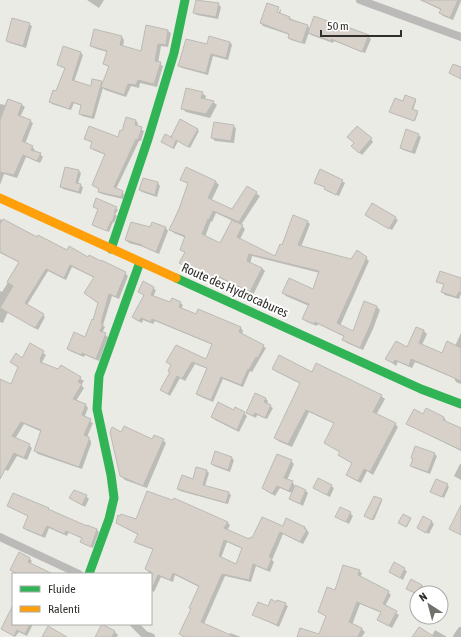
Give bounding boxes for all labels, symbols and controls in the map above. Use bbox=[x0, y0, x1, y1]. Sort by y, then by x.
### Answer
scale bar bbox=[321, 12, 401, 38]
text: 50 m bbox=[327, 19, 349, 33]
street label: Route des Hydrocabures bbox=[179, 260, 291, 320]
legend bbox=[12, 573, 152, 625]
text: Fluide bbox=[48, 582, 76, 596]
north arrow bbox=[409, 585, 449, 625]
text: N bbox=[417, 590, 429, 604]
text: Ralenti bbox=[48, 602, 80, 616]

